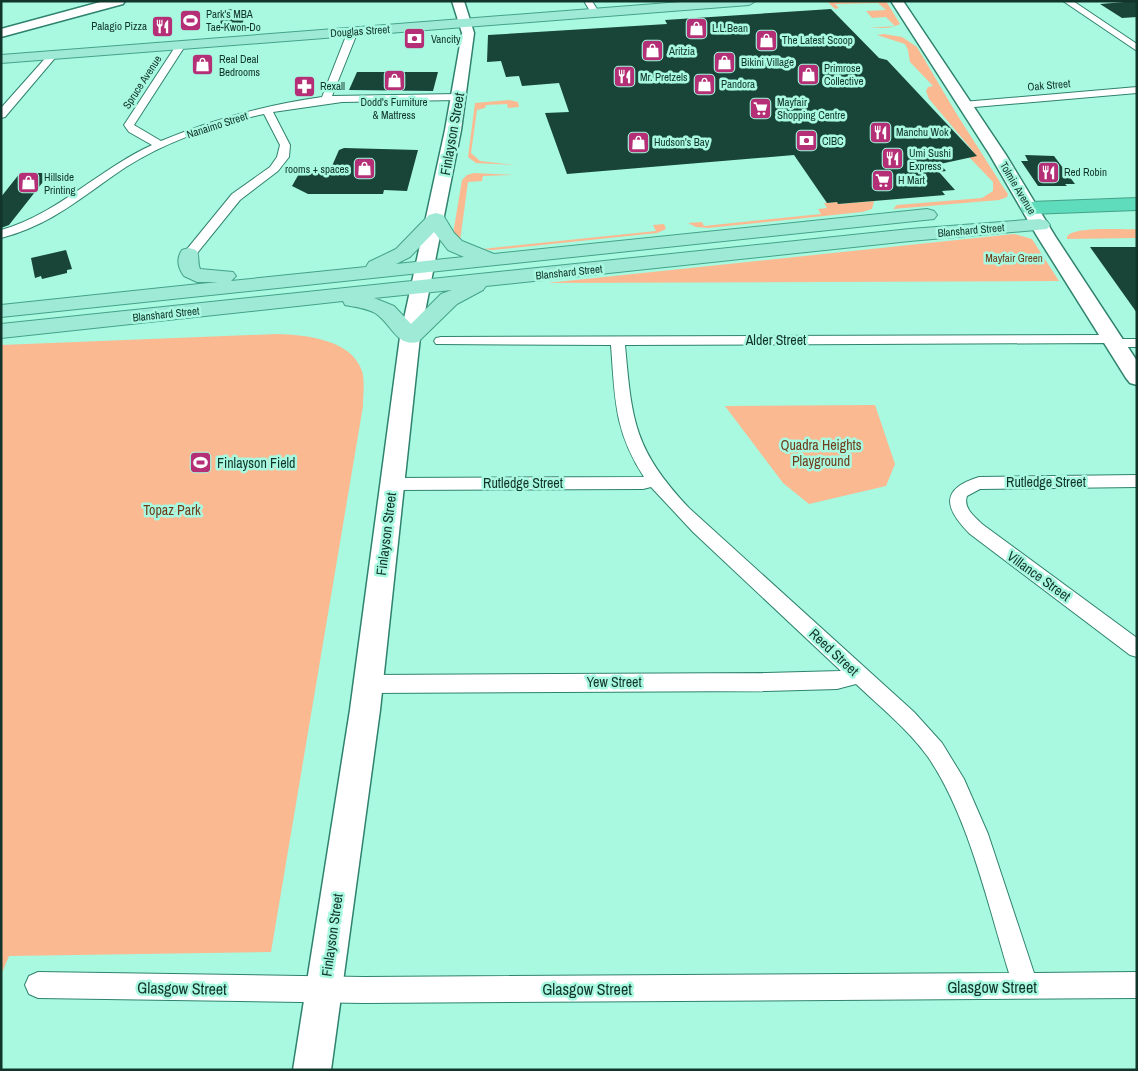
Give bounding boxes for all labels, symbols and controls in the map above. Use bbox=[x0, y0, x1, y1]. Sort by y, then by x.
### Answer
place label: Park's MBA Tae-Kwon-Do bbox=[206, 7, 261, 34]
sports icon: Park's MBA Tae-Kwon-Do bbox=[178, 8, 202, 32]
restaurant icon: Palagio Pizza bbox=[151, 14, 175, 38]
shop icon: L.L.Bean bbox=[684, 16, 708, 40]
place label: Palagio Pizza bbox=[91, 19, 147, 33]
place label: L.L.Bean bbox=[712, 21, 748, 35]
street label: Douglas Street bbox=[330, 22, 391, 40]
bank icon: Vancity bbox=[403, 27, 427, 51]
shop icon: The Latest Scoop bbox=[754, 28, 778, 52]
place label: Vancity bbox=[431, 32, 461, 46]
place label: The Latest Scoop bbox=[782, 33, 853, 47]
shop icon: Aritzia bbox=[641, 39, 665, 63]
place label: Aritzia bbox=[668, 44, 695, 58]
shop icon: Bikini Village bbox=[713, 50, 737, 74]
place label: Real Deal Bedrooms bbox=[219, 52, 261, 79]
street label: Spruce Avenue bbox=[120, 53, 164, 111]
shop icon: Real Deal Bedrooms bbox=[191, 53, 215, 77]
place label: Bikini Village bbox=[741, 55, 794, 69]
place label: Primrose Collective bbox=[824, 61, 864, 88]
shop icon: Primrose Collective bbox=[796, 62, 820, 86]
restaurant icon: Mr. Pretzels bbox=[612, 65, 636, 89]
shop icon: Dodd's Furniture & Mattress bbox=[382, 69, 406, 93]
place label: Mr. Pretzels bbox=[640, 70, 688, 84]
shop icon: Pandora bbox=[693, 72, 717, 96]
pharmacy icon: Rexall bbox=[292, 74, 316, 98]
street label: Oak Street bbox=[1027, 76, 1072, 94]
place label: Pandora bbox=[721, 77, 755, 91]
place label: Rexall bbox=[320, 79, 345, 93]
street label: Finlayson Street bbox=[436, 91, 468, 177]
place label: Dodd's Furniture & Mattress bbox=[361, 95, 427, 122]
place label: Mayfair Shopping Centre bbox=[777, 95, 845, 122]
supermarket icon: Mayfair Shopping Centre bbox=[749, 96, 773, 120]
street label: Nanaimo Street bbox=[185, 108, 250, 141]
restaurant icon: Manchu Wok bbox=[868, 120, 892, 144]
place label: Manchu Wok bbox=[896, 125, 949, 139]
bank icon: CIBC bbox=[794, 129, 818, 153]
shop icon: Hudson's Bay bbox=[626, 130, 650, 154]
place label: CIBC bbox=[822, 134, 844, 148]
place label: Hudson's Bay bbox=[654, 135, 710, 149]
place label: Umi Sushi Express bbox=[909, 146, 951, 173]
restaurant icon: Umi Sushi Express bbox=[881, 147, 905, 171]
shop icon: rooms + spaces bbox=[353, 157, 377, 181]
street label: Tolmie Avenue bbox=[997, 159, 1039, 217]
restaurant icon: Red Robin bbox=[1036, 160, 1060, 184]
place label: rooms + spaces bbox=[285, 162, 349, 176]
place label: Red Robin bbox=[1064, 165, 1107, 179]
supermarket icon: H Mart bbox=[870, 168, 894, 192]
place label: Hillside Printing bbox=[44, 170, 76, 197]
shop icon: Hillside Printing bbox=[16, 171, 40, 195]
place label: H Mart bbox=[898, 173, 926, 187]
street label: Blanshard Street bbox=[937, 220, 1006, 240]
park label: Mayfair Green bbox=[985, 251, 1043, 265]
street label: Blanshard Street bbox=[535, 261, 604, 282]
street label: Blanshard Street bbox=[132, 303, 201, 324]
street label: Alder Street bbox=[745, 331, 806, 349]
park label: Quadra Heights Playground bbox=[780, 436, 862, 470]
sports icon: Finlayson Field bbox=[189, 451, 213, 475]
place label: Finlayson Field bbox=[217, 454, 295, 472]
street label: Rutledge Street bbox=[1006, 473, 1086, 491]
street label: Rutledge Street bbox=[483, 474, 563, 492]
street label: Finlayson Street bbox=[372, 491, 400, 577]
park label: Topaz Park bbox=[143, 501, 201, 519]
street label: Villance Street bbox=[1004, 547, 1074, 605]
street label: Reed Street bbox=[805, 625, 863, 679]
street label: Yew Street bbox=[586, 673, 642, 691]
street label: Finlayson Street bbox=[317, 892, 347, 978]
street label: Glasgow Street bbox=[137, 976, 227, 1000]
street label: Glasgow Street bbox=[947, 976, 1037, 998]
street label: Glasgow Street bbox=[542, 978, 632, 1000]

